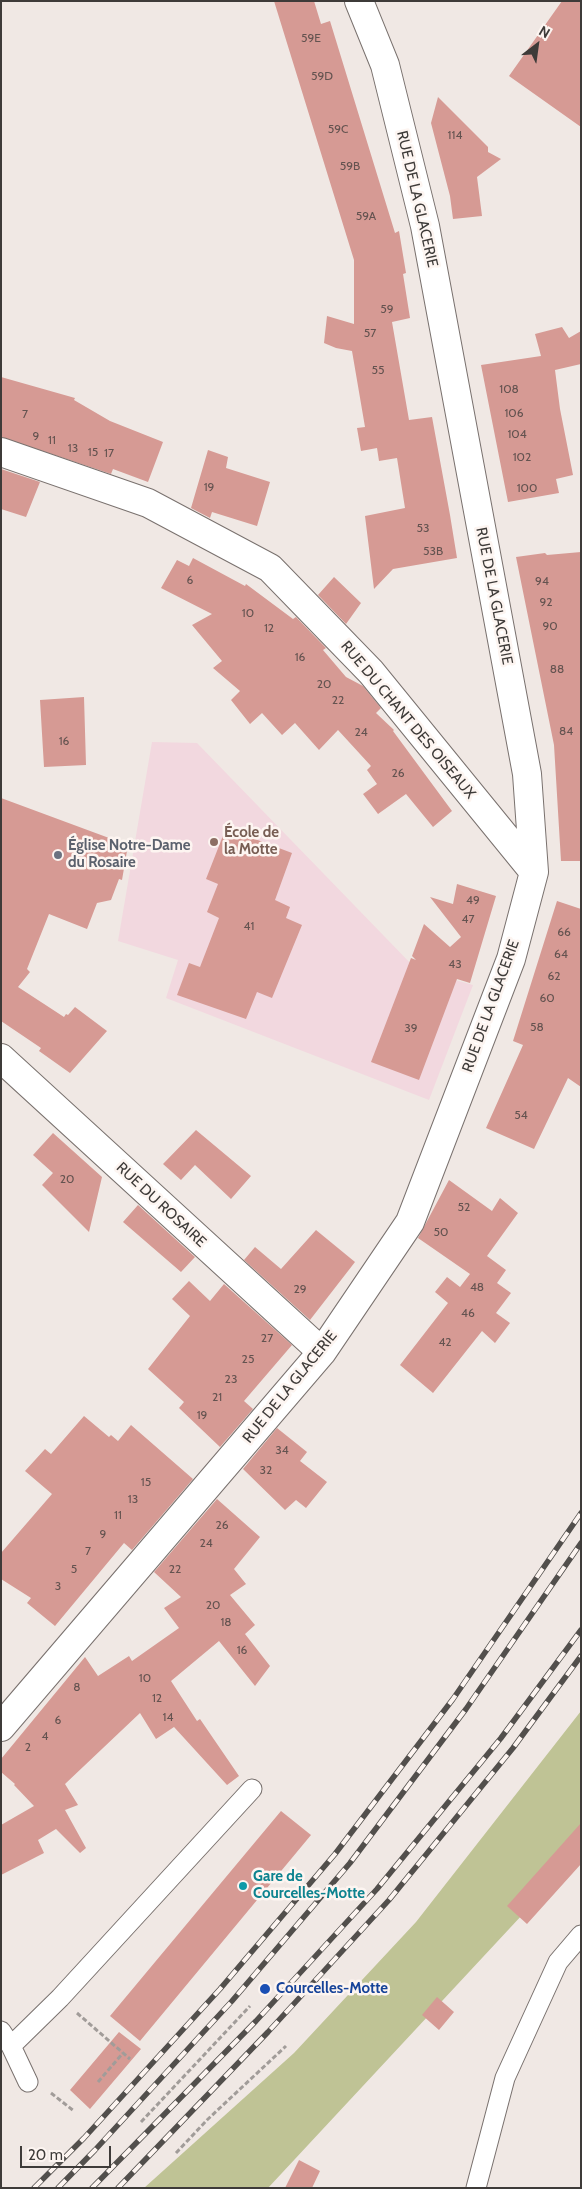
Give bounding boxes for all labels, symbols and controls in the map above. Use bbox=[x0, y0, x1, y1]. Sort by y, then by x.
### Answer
north arrow bbox=[512, 20, 562, 70]
text: N bbox=[536, 22, 553, 42]
house number: 59E bbox=[301, 31, 321, 45]
house number: 59D bbox=[311, 69, 333, 83]
house number: 59C bbox=[328, 122, 348, 136]
house number: 114 bbox=[448, 128, 462, 142]
street label: RUE DE LA GLACERIE bbox=[393, 129, 441, 269]
house number: 59B bbox=[340, 159, 360, 173]
house number: 59A bbox=[356, 209, 376, 223]
house number: 59 bbox=[380, 302, 394, 316]
house number: 57 bbox=[364, 326, 376, 340]
house number: 55 bbox=[372, 363, 384, 377]
house number: 108 bbox=[499, 382, 519, 396]
house number: 106 bbox=[504, 406, 524, 420]
house number: 7 bbox=[22, 407, 28, 421]
house number: 104 bbox=[507, 427, 527, 441]
house number: 9 bbox=[33, 429, 39, 443]
house number: 11 bbox=[48, 433, 56, 447]
house number: 13 bbox=[68, 441, 78, 455]
house number: 15 bbox=[88, 445, 98, 459]
house number: 17 bbox=[104, 446, 114, 460]
house number: 102 bbox=[513, 450, 531, 464]
house number: 19 bbox=[204, 480, 214, 494]
house number: 100 bbox=[517, 481, 537, 495]
house number: 53 bbox=[417, 521, 429, 535]
street label: RUE DE LA GLACERIE bbox=[472, 526, 516, 666]
house number: 53B bbox=[423, 544, 443, 558]
house number: 6 bbox=[187, 573, 193, 587]
house number: 94 bbox=[535, 574, 549, 588]
house number: 92 bbox=[539, 595, 553, 609]
house number: 10 bbox=[242, 606, 254, 620]
house number: 90 bbox=[542, 619, 558, 633]
house number: 12 bbox=[264, 621, 274, 635]
street label: RUE DU CHANT DES OISEAUX bbox=[337, 638, 479, 802]
house number: 16 bbox=[295, 650, 305, 664]
house number: 88 bbox=[550, 662, 564, 676]
house number: 20 bbox=[317, 677, 331, 691]
house number: 22 bbox=[332, 693, 344, 707]
house number: 84 bbox=[559, 724, 573, 738]
house number: 24 bbox=[354, 725, 368, 739]
house number: 16 bbox=[59, 734, 69, 748]
house number: 26 bbox=[391, 766, 405, 780]
place label: École de la Motte bbox=[224, 824, 279, 859]
marker: École de la Motte bbox=[208, 836, 220, 848]
place label: Église Notre-Dame du Rosaire bbox=[68, 837, 191, 872]
marker: Église Notre-Dame du Rosaire bbox=[52, 849, 64, 861]
house number: 49 bbox=[466, 893, 480, 907]
house number: 47 bbox=[462, 912, 474, 926]
house number: 41 bbox=[244, 919, 254, 933]
house number: 66 bbox=[557, 925, 571, 939]
street label: RUE DE LA GLACERIE bbox=[459, 937, 523, 1075]
house number: 64 bbox=[554, 947, 568, 961]
house number: 43 bbox=[448, 957, 462, 971]
house number: 62 bbox=[547, 969, 561, 983]
house number: 60 bbox=[539, 991, 555, 1005]
house number: 58 bbox=[530, 1020, 544, 1034]
house number: 39 bbox=[404, 1021, 418, 1035]
house number: 54 bbox=[514, 1108, 528, 1122]
street label: RUE DU ROSAIRE bbox=[112, 1159, 210, 1251]
house number: 20 bbox=[60, 1172, 74, 1186]
house number: 52 bbox=[458, 1200, 470, 1214]
house number: 50 bbox=[434, 1225, 448, 1239]
house number: 48 bbox=[470, 1280, 484, 1294]
house number: 29 bbox=[293, 1282, 307, 1296]
house number: 46 bbox=[461, 1306, 475, 1320]
street label: RUE DE LA GLACERIE bbox=[239, 1327, 341, 1447]
house number: 27 bbox=[261, 1331, 273, 1345]
house number: 42 bbox=[438, 1335, 452, 1349]
house number: 25 bbox=[242, 1352, 254, 1366]
house number: 23 bbox=[225, 1372, 237, 1386]
house number: 21 bbox=[212, 1390, 222, 1404]
house number: 19 bbox=[197, 1408, 207, 1422]
house number: 34 bbox=[275, 1443, 289, 1457]
house number: 32 bbox=[260, 1463, 272, 1477]
house number: 15 bbox=[141, 1475, 151, 1489]
house number: 13 bbox=[128, 1492, 138, 1506]
house number: 11 bbox=[114, 1508, 122, 1522]
house number: 26 bbox=[215, 1518, 229, 1532]
house number: 9 bbox=[100, 1527, 106, 1541]
house number: 24 bbox=[199, 1536, 213, 1550]
house number: 7 bbox=[85, 1544, 91, 1558]
house number: 5 bbox=[71, 1562, 77, 1576]
house number: 22 bbox=[169, 1562, 181, 1576]
house number: 3 bbox=[55, 1579, 61, 1593]
house number: 20 bbox=[206, 1598, 220, 1612]
house number: 18 bbox=[220, 1615, 232, 1629]
house number: 16 bbox=[237, 1643, 247, 1657]
house number: 10 bbox=[139, 1671, 151, 1685]
house number: 8 bbox=[73, 1680, 81, 1694]
house number: 12 bbox=[152, 1691, 162, 1705]
house number: 14 bbox=[163, 1710, 173, 1724]
house number: 6 bbox=[55, 1713, 61, 1727]
house number: 4 bbox=[42, 1729, 48, 1743]
house number: 2 bbox=[25, 1740, 31, 1754]
place label: Gare de Courcelles-Motte bbox=[253, 1868, 365, 1903]
marker: Gare de Courcelles-Motte bbox=[237, 1880, 249, 1892]
place label: Courcelles-Motte bbox=[276, 1980, 388, 1998]
marker: Courcelles-Motte bbox=[258, 1982, 272, 1996]
scale bar bbox=[22, 2136, 114, 2168]
text: 20 m bbox=[28, 2146, 63, 2164]

